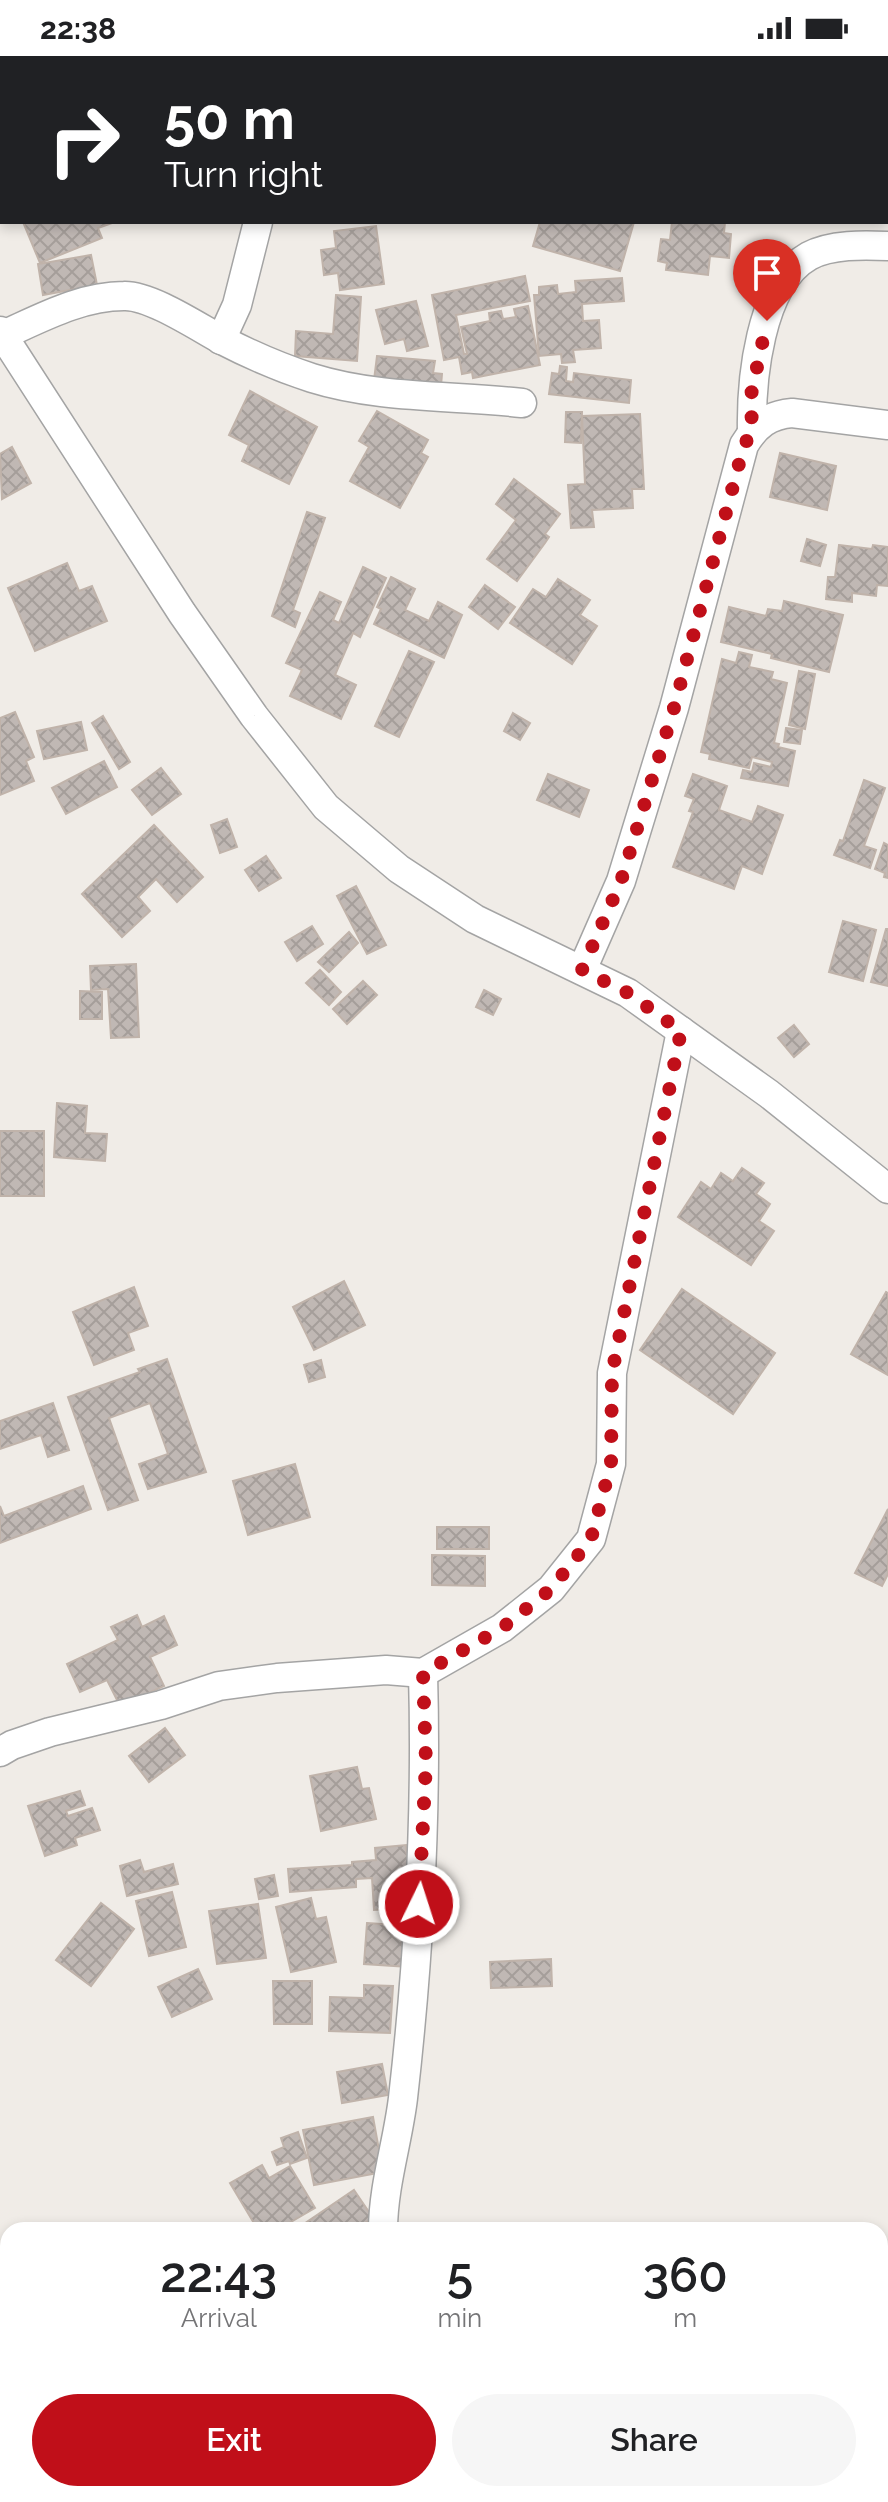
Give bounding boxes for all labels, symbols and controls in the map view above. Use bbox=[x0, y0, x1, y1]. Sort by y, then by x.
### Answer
text: 22:38 bbox=[40, 11, 116, 46]
text: 50 m bbox=[164, 86, 295, 152]
icon: right bbox=[32, 88, 136, 192]
text: Turn right bbox=[164, 153, 323, 195]
pin bbox=[733, 239, 801, 321]
icon: arrive bbox=[745, 251, 789, 295]
position arrow bbox=[377, 1862, 461, 1946]
text: 22:43 bbox=[160, 2247, 277, 2303]
text: 5 bbox=[447, 2247, 473, 2303]
text: 360 bbox=[643, 2247, 728, 2303]
text: Arrival bbox=[181, 2303, 257, 2333]
text: min bbox=[438, 2303, 482, 2333]
text: m bbox=[673, 2303, 697, 2333]
button: Exit bbox=[32, 2394, 436, 2486]
button: Share bbox=[452, 2394, 856, 2486]

